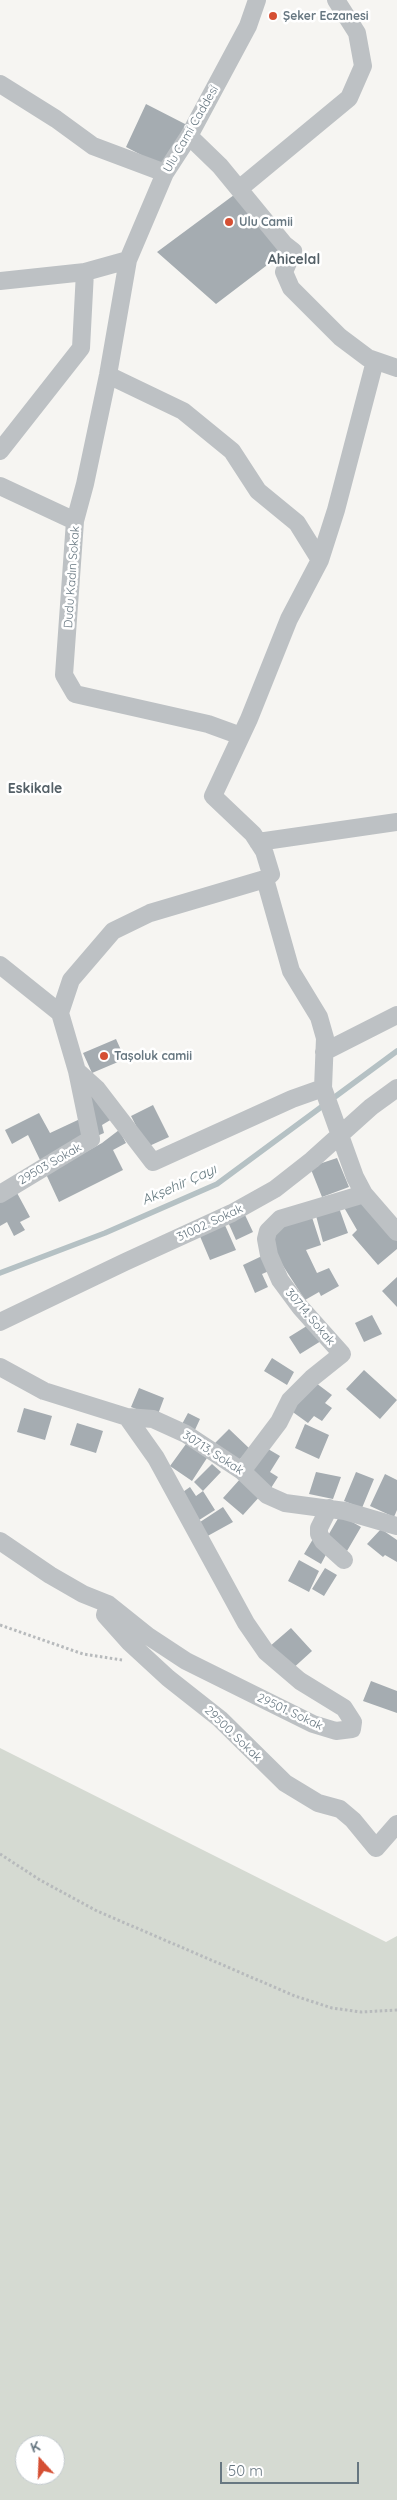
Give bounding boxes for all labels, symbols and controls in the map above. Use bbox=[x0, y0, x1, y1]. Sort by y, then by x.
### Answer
place label: Şeker Eczanesi bbox=[283, 9, 369, 23]
marker: Şeker Eczanesi bbox=[267, 10, 279, 22]
street label: Ulu Cami Caddesi bbox=[160, 83, 222, 175]
place label: Ulu Camii bbox=[239, 215, 293, 229]
marker: Ulu Camii bbox=[223, 216, 235, 228]
district label: Ahicelal bbox=[268, 252, 320, 268]
street label: Dudu Kadın Sokak bbox=[61, 525, 83, 629]
district label: Eskikale bbox=[8, 781, 62, 797]
place label: Taşoluk camii bbox=[114, 1049, 192, 1063]
marker: Taşoluk camii bbox=[98, 1050, 110, 1062]
street label: 29503 Sokak bbox=[16, 1140, 84, 1188]
water label: Akşehir Çayı bbox=[139, 1161, 219, 1209]
street label: 31002. Sokak bbox=[175, 1201, 245, 1245]
street label: 30714. Sokak bbox=[282, 1286, 338, 1348]
street label: 30713. Sokak bbox=[180, 1428, 246, 1478]
street label: 29501. Sokak bbox=[255, 1690, 325, 1734]
street label: 29500. Sokak bbox=[202, 1703, 264, 1765]
north arrow bbox=[15, 2435, 65, 2485]
text: K bbox=[28, 2437, 43, 2457]
scale bar bbox=[222, 2452, 361, 2484]
text: 50 m bbox=[228, 2461, 263, 2480]

